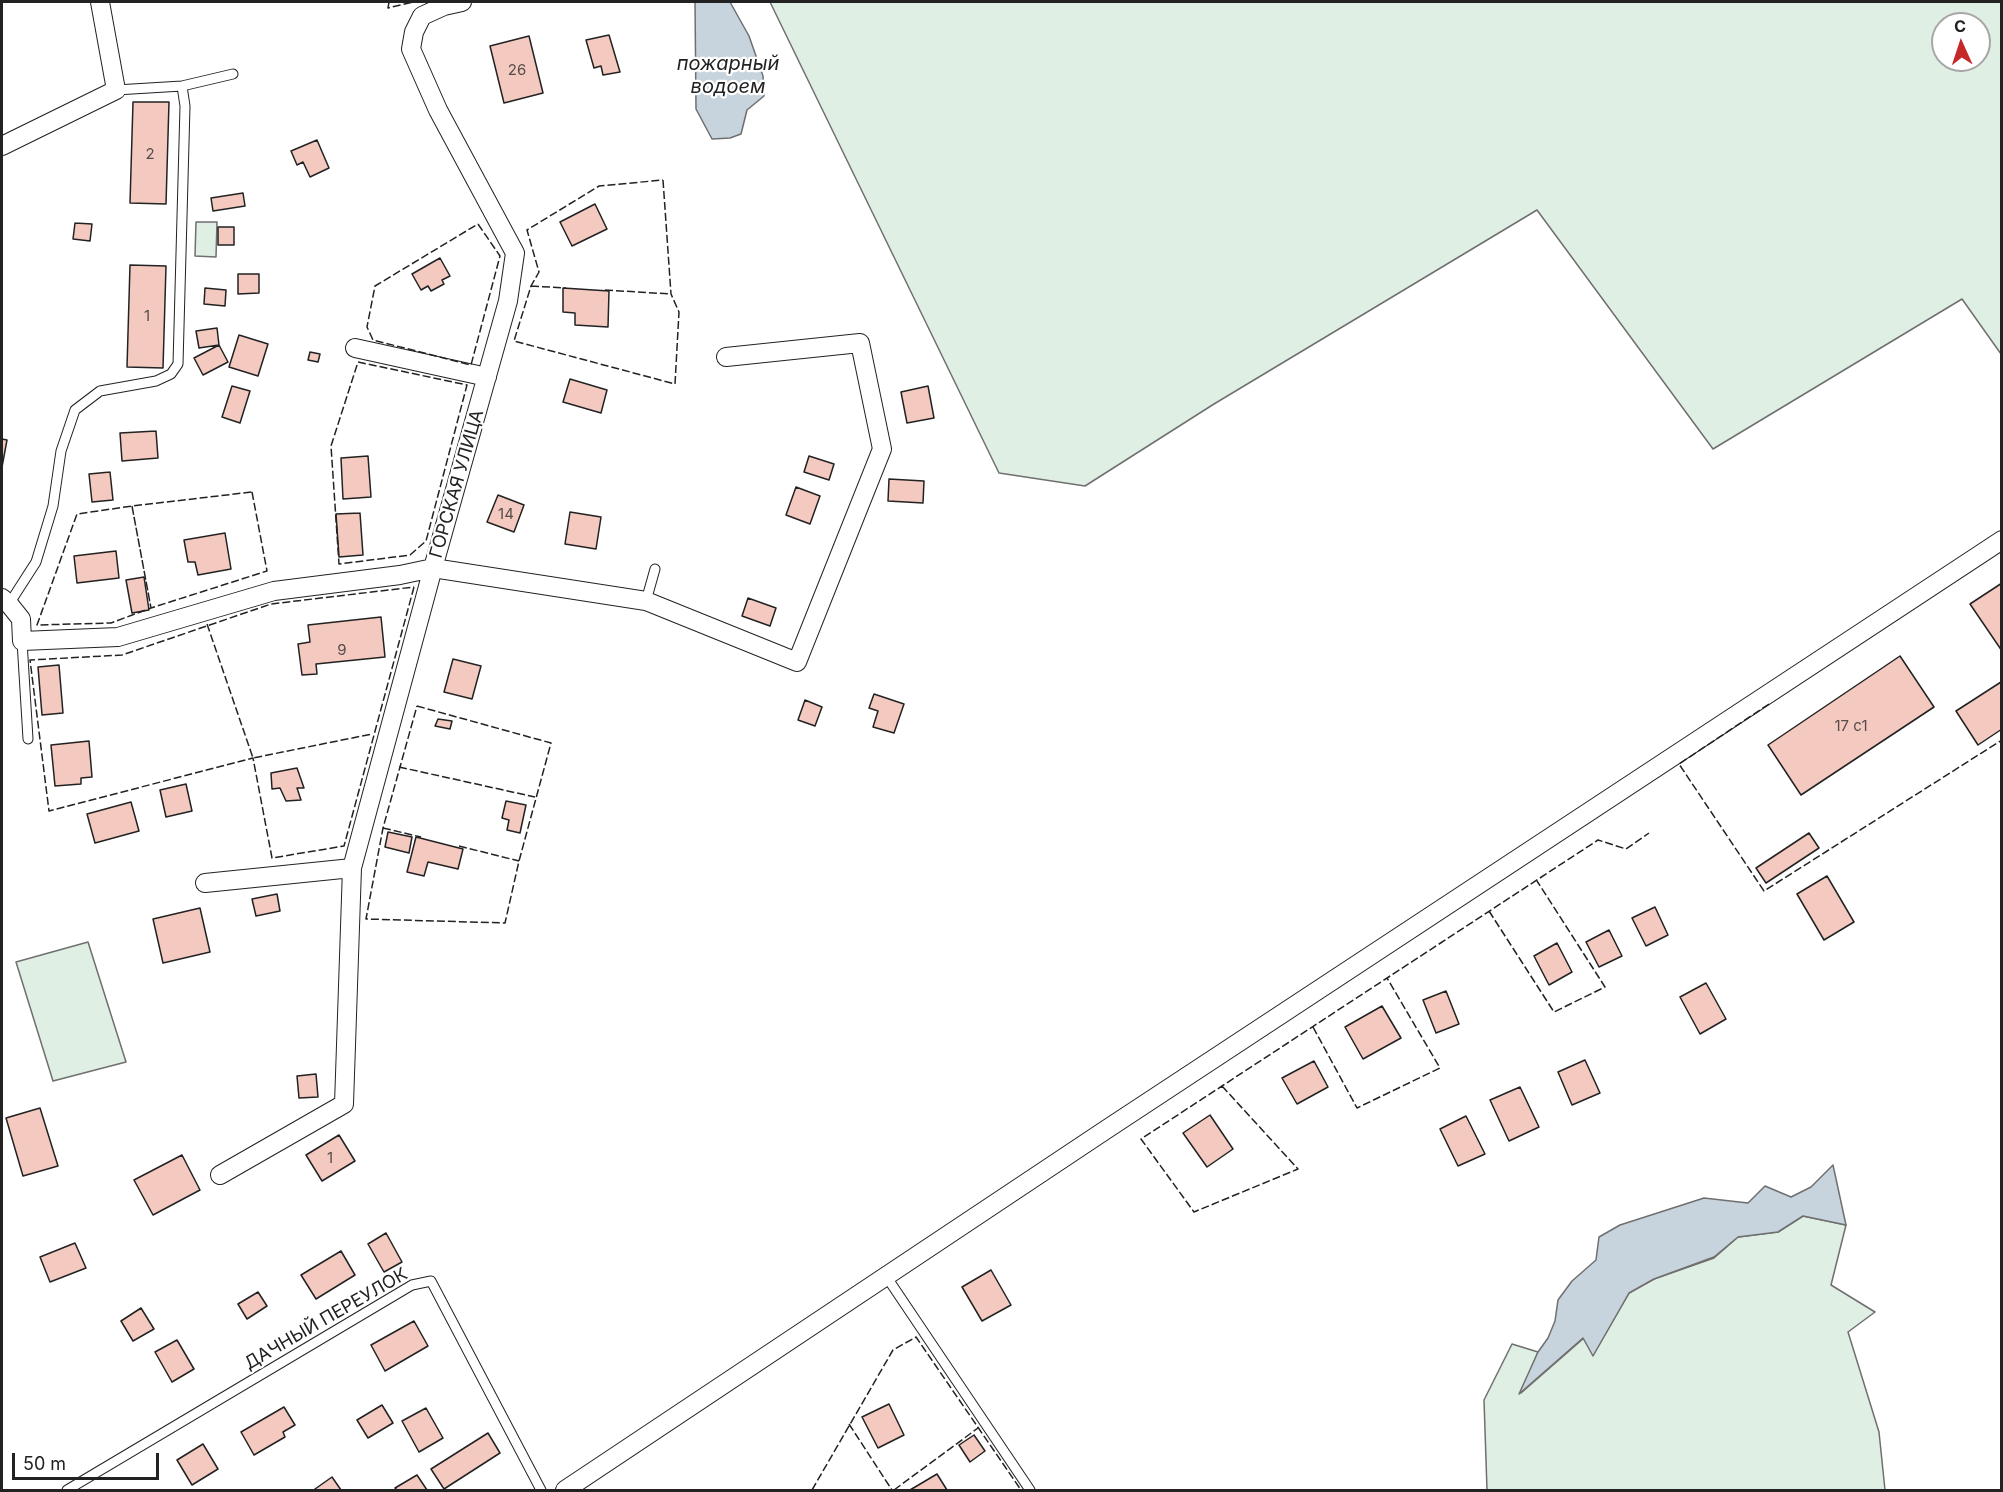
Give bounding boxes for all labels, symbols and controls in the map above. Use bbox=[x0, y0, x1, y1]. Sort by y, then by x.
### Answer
north arrow bbox=[1931, 12, 1991, 72]
text: С bbox=[1954, 16, 1967, 36]
water label: пожарный водоем bbox=[677, 52, 779, 99]
house number: 26 bbox=[508, 61, 526, 79]
house number: 2 bbox=[145, 145, 155, 163]
house number: 1 bbox=[144, 307, 150, 325]
street label: ГОРСКАЯ УЛИЦА bbox=[426, 407, 488, 561]
house number: 14 bbox=[498, 505, 514, 523]
house number: 9 bbox=[337, 641, 347, 659]
house number: 17 с1 bbox=[1835, 717, 1867, 735]
house number: 1 bbox=[327, 1149, 333, 1167]
street label: ДАЧНЫЙ ПЕРЕУЛОК bbox=[241, 1263, 411, 1375]
scale bar bbox=[15, 1441, 162, 1479]
text: 50 m bbox=[23, 1453, 66, 1474]

